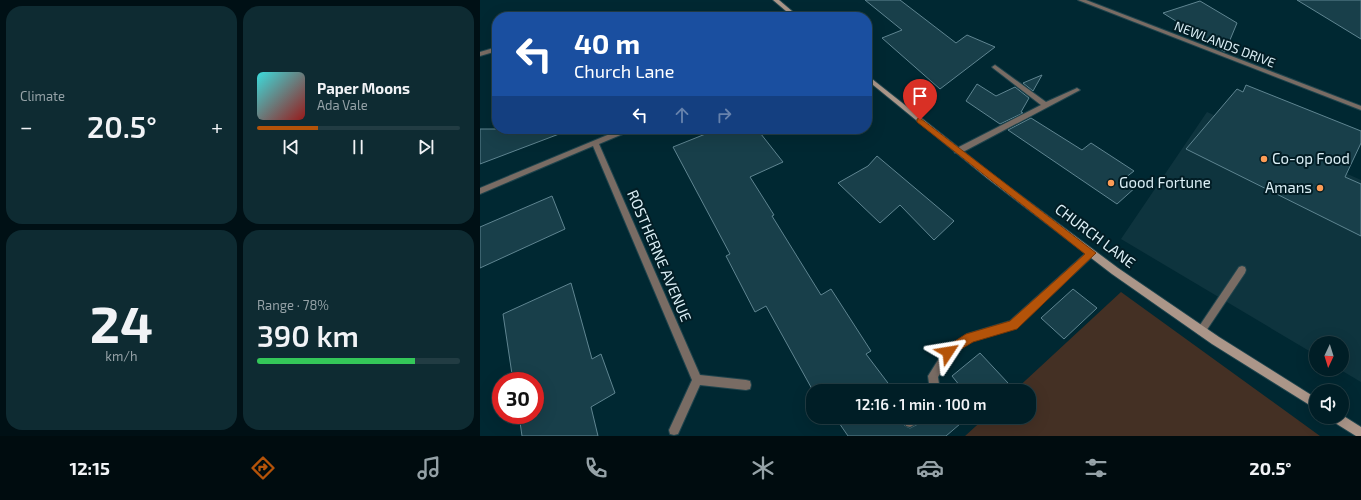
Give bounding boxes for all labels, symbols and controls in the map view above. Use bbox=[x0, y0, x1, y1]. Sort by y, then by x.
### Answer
street label: NEWLANDS DRIVE bbox=[1172, 17, 1278, 71]
text: 40 m bbox=[574, 26, 640, 60]
icon: left bbox=[508, 28, 560, 80]
text: Church Lane bbox=[574, 60, 675, 82]
text: Paper Moons bbox=[317, 79, 410, 97]
pin bbox=[903, 79, 937, 120]
icon: arrive bbox=[909, 85, 931, 107]
text: Climate bbox=[20, 88, 65, 104]
text: Ada Vale bbox=[317, 97, 368, 113]
icon: left bbox=[629, 104, 651, 126]
icon: ahead bbox=[671, 104, 693, 126]
icon: right bbox=[713, 104, 735, 126]
text: 20.5° bbox=[87, 108, 157, 144]
text: − bbox=[20, 113, 33, 139]
text: + bbox=[211, 113, 223, 139]
icon: previous bbox=[280, 136, 302, 158]
icon: pause bbox=[347, 136, 369, 158]
icon: next bbox=[415, 136, 437, 158]
place label: Co-op Food bbox=[1272, 149, 1350, 167]
marker: Co-op Food bbox=[1259, 154, 1269, 164]
place label: Good Fortune bbox=[1119, 173, 1211, 191]
marker: Good Fortune bbox=[1106, 178, 1116, 188]
place label: Amans bbox=[1265, 178, 1312, 196]
marker: Amans bbox=[1315, 183, 1325, 193]
street label: ROSTHERNE AVENUE bbox=[624, 187, 696, 324]
street label: CHURCH LANE bbox=[1052, 199, 1139, 271]
text: 24 bbox=[90, 291, 153, 353]
text: Range · 78% bbox=[257, 297, 329, 313]
text: 390 km bbox=[257, 317, 359, 353]
position arrow bbox=[927, 331, 969, 373]
north arrow bbox=[1309, 336, 1349, 376]
map controls bbox=[1309, 336, 1349, 424]
text: km/h bbox=[105, 348, 138, 364]
speed limit sign: 30 bbox=[492, 372, 544, 424]
button: sound bbox=[1309, 384, 1349, 424]
text: 12:16 · 1 min · 100 m bbox=[856, 395, 986, 413]
icon: directions bbox=[249, 454, 277, 482]
icon: music bbox=[415, 454, 443, 482]
icon: phone bbox=[582, 454, 610, 482]
icon: climate bbox=[749, 454, 777, 482]
icon: car bbox=[916, 454, 944, 482]
icon: filters bbox=[1082, 454, 1110, 482]
text: 12:15 bbox=[69, 457, 110, 479]
text: 20.5° bbox=[1249, 457, 1292, 479]

